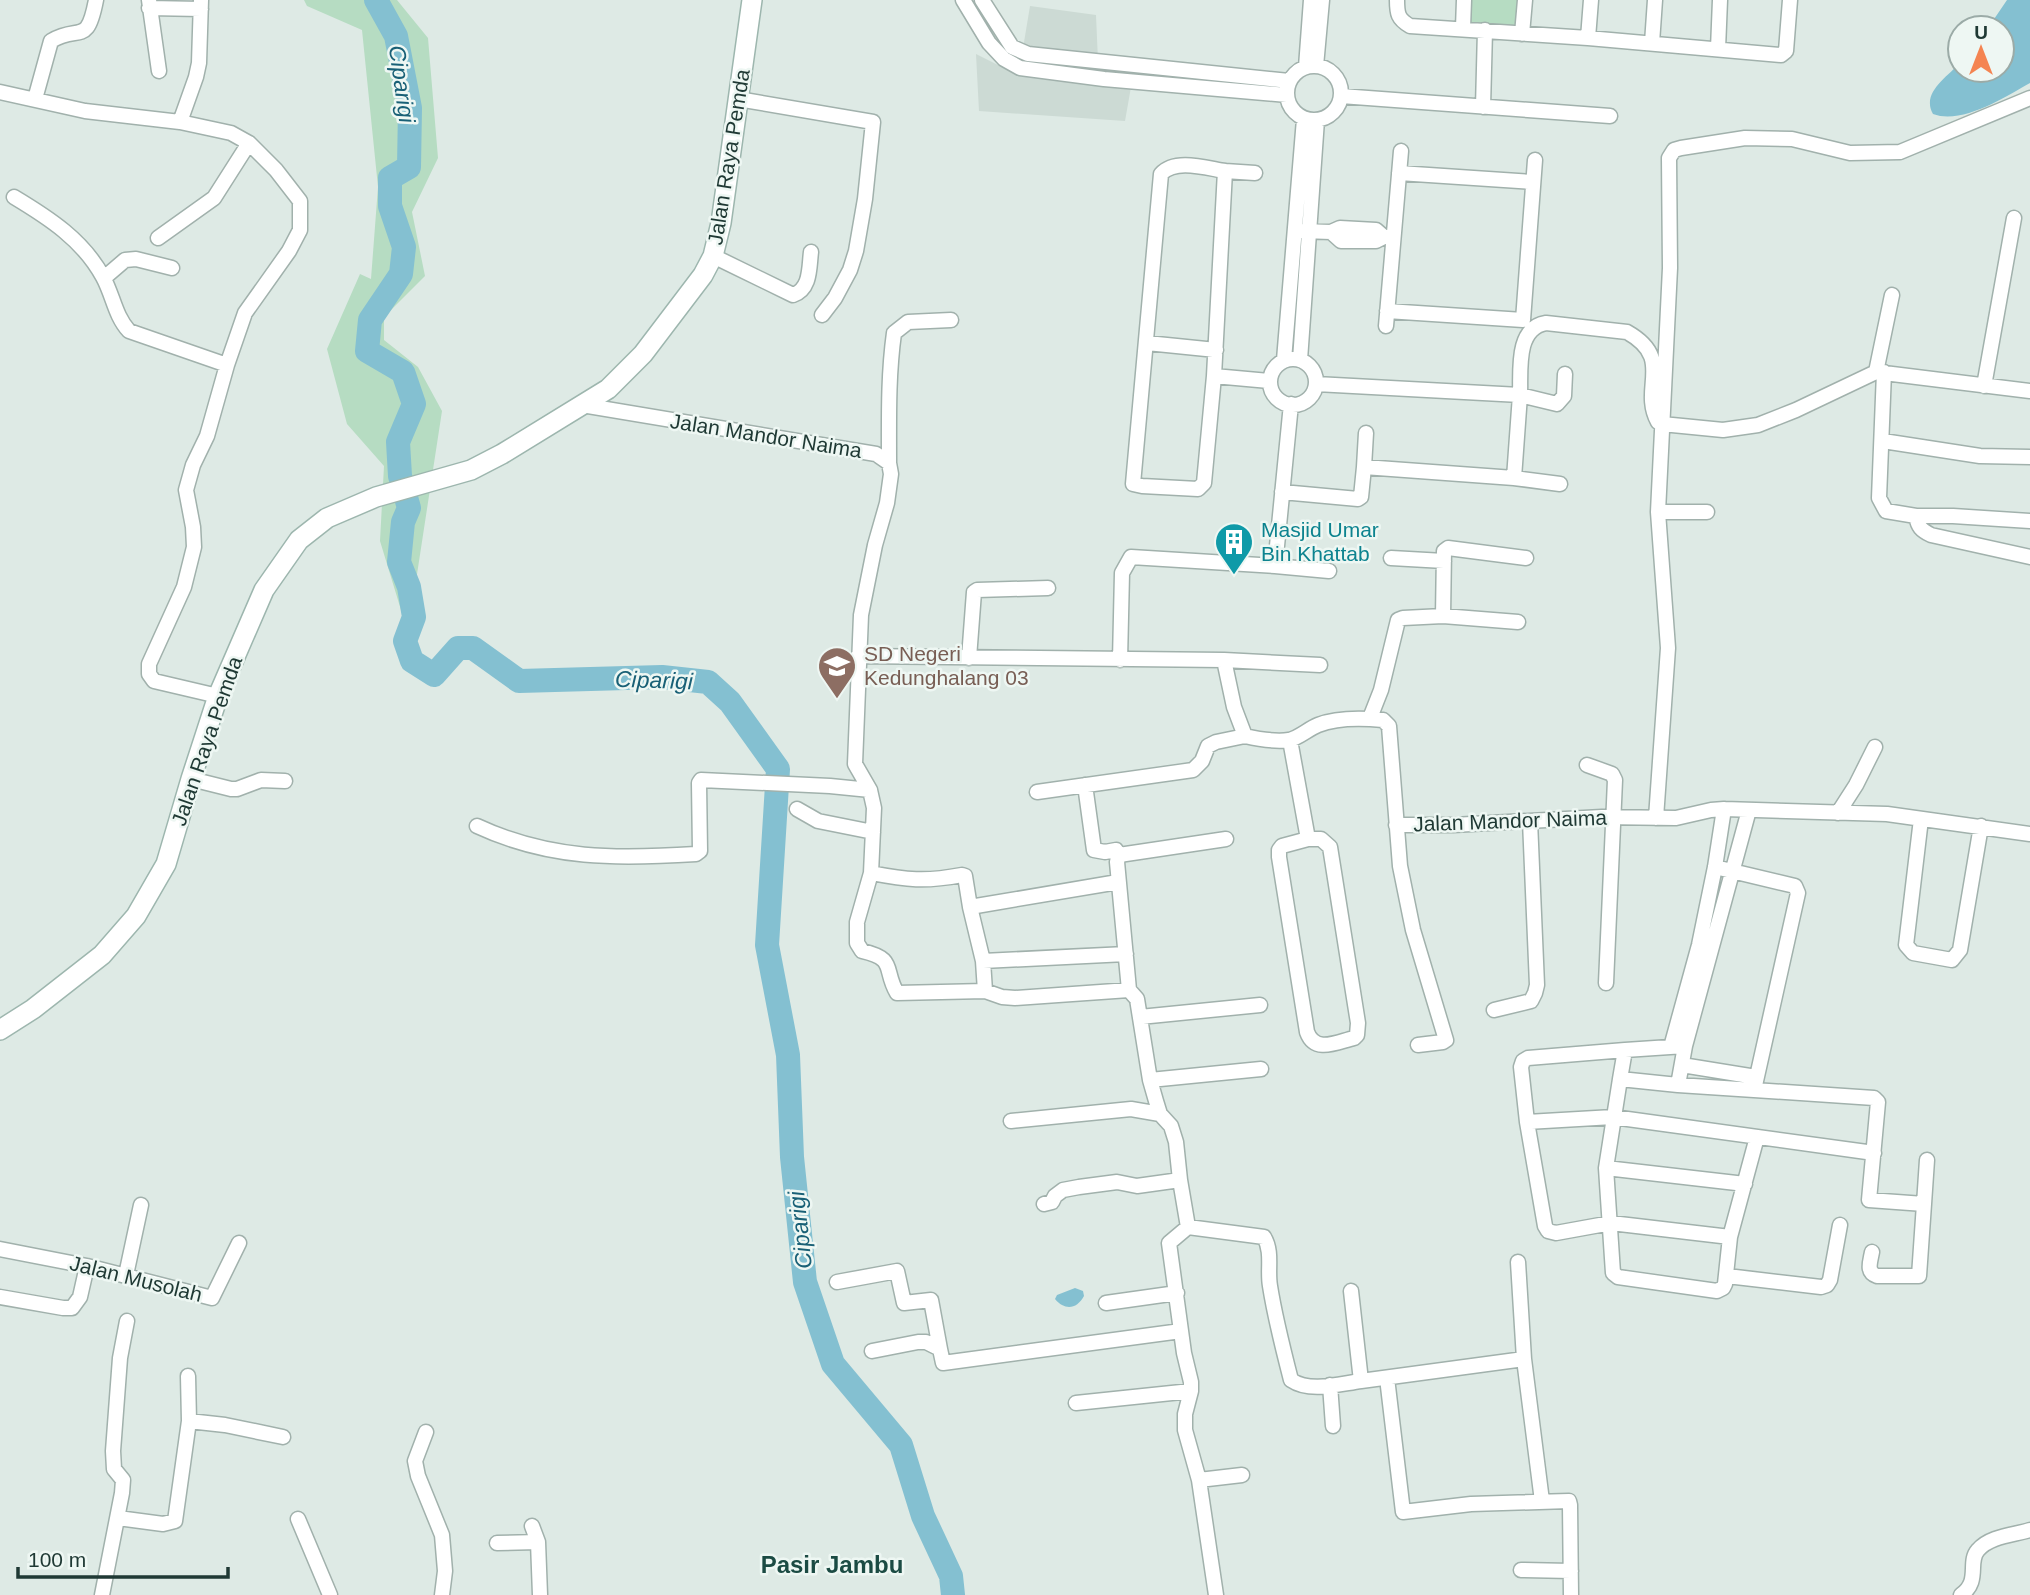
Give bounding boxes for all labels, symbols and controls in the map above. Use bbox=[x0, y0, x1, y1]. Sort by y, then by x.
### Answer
north arrow bbox=[1946, 14, 2016, 84]
text: U bbox=[1974, 22, 1988, 43]
water label: Ciparigi bbox=[384, 44, 420, 125]
street label: Jalan Raya Pemda bbox=[703, 67, 754, 246]
street label: Jalan Mandor Naima bbox=[669, 409, 864, 462]
place label: Masjid Umar Bin Khattab bbox=[1261, 518, 1379, 565]
building icon: Masjid Umar Bin Khattab bbox=[1213, 521, 1255, 576]
place label: SD Negeri Kedunghalang 03 bbox=[864, 642, 1029, 689]
school or university icon: SD Negeri Kedunghalang 03 bbox=[816, 645, 858, 700]
street label: Jalan Raya Pemda bbox=[167, 653, 246, 828]
water label: Ciparigi bbox=[615, 666, 694, 694]
street label: Jalan Mandor Naima bbox=[1413, 806, 1608, 835]
water label: Ciparigi bbox=[783, 1189, 817, 1270]
street label: Jalan Musolah bbox=[68, 1251, 205, 1306]
scale bar bbox=[18, 1536, 228, 1580]
text: 100 m bbox=[28, 1548, 86, 1571]
district label: Pasir Jambu bbox=[761, 1551, 903, 1578]

